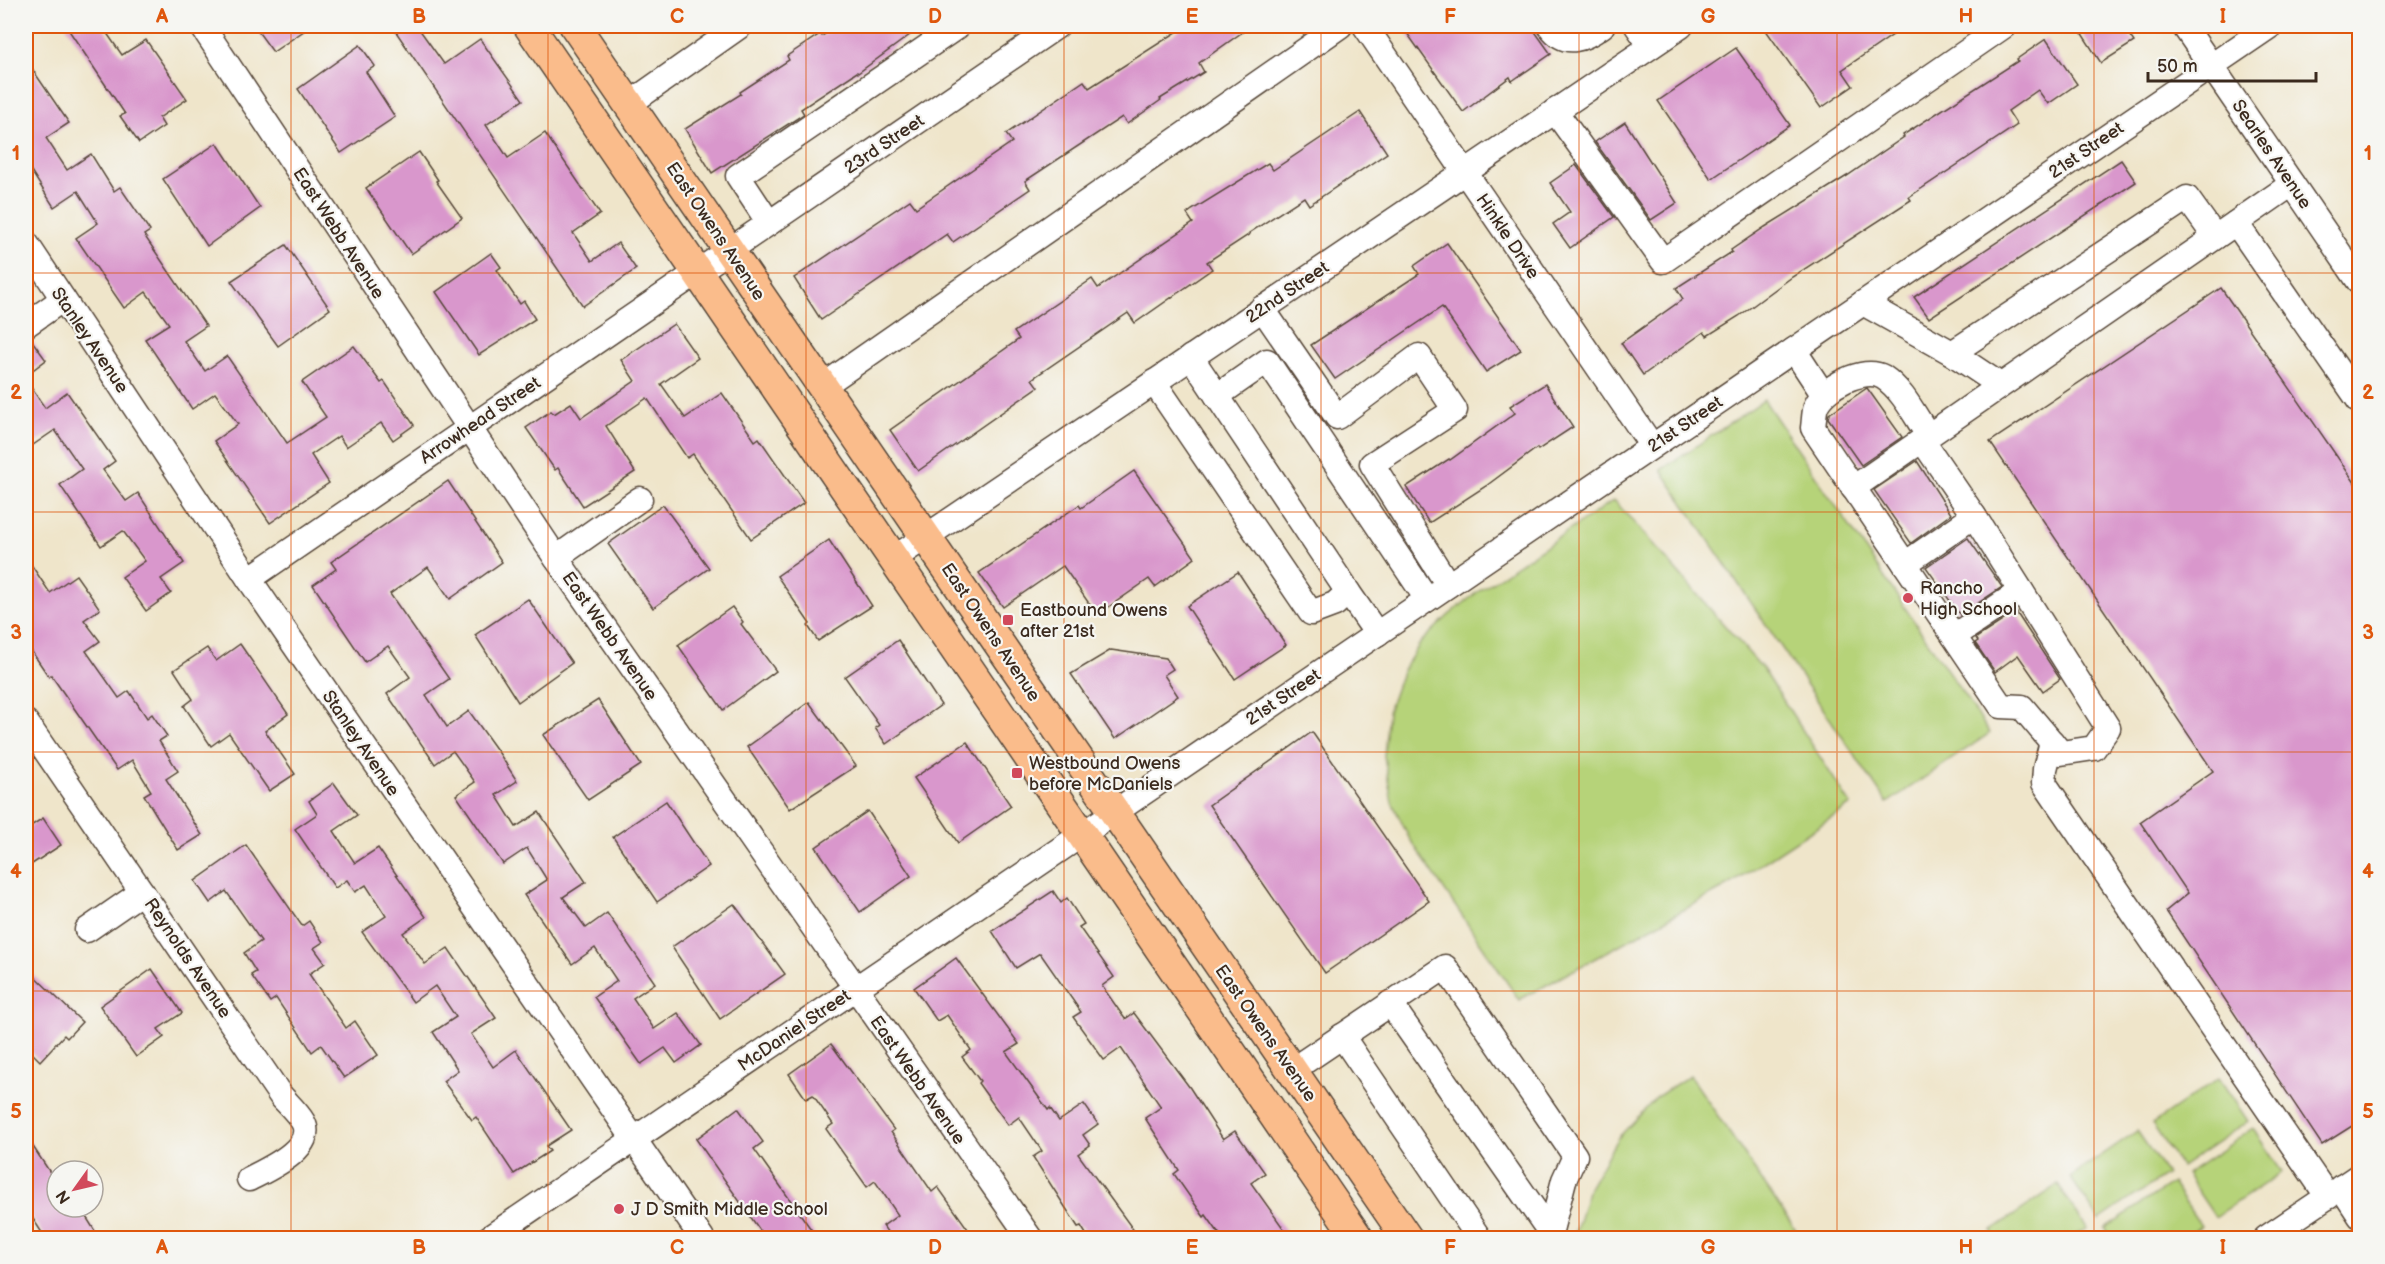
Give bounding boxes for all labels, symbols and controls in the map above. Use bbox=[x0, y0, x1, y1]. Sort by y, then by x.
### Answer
text: A bbox=[155, 5, 169, 29]
text: B bbox=[412, 5, 426, 29]
text: C bbox=[670, 5, 684, 29]
text: D bbox=[928, 5, 942, 29]
text: E bbox=[1186, 5, 1199, 29]
text: F bbox=[1444, 5, 1456, 29]
text: G bbox=[1701, 5, 1716, 29]
text: H bbox=[1959, 5, 1973, 29]
text: I bbox=[2220, 5, 2226, 29]
scale bar bbox=[2148, 45, 2316, 83]
text: 50 m bbox=[2157, 56, 2198, 77]
street label: Searles Avenue bbox=[2227, 96, 2316, 213]
street label: 23rd Street bbox=[840, 110, 929, 179]
street label: 21st Street bbox=[2045, 117, 2128, 183]
text: 1 bbox=[12, 142, 20, 166]
text: 1 bbox=[2364, 142, 2372, 166]
street label: East Owens Avenue bbox=[662, 158, 770, 305]
street label: East Webb Avenue bbox=[288, 164, 389, 303]
street label: Hinkle Drive bbox=[1471, 190, 1544, 283]
street label: 22nd Street bbox=[1242, 257, 1333, 328]
street label: Stanley Avenue bbox=[47, 283, 133, 397]
street label: Arrowhead Street bbox=[416, 372, 545, 469]
text: 2 bbox=[10, 381, 22, 405]
text: 2 bbox=[2362, 381, 2374, 405]
street label: 21st Street bbox=[1644, 391, 1727, 457]
street label: East Owens Avenue bbox=[937, 559, 1045, 706]
street label: East Webb Avenue bbox=[557, 568, 662, 705]
place label: Rancho High School bbox=[1920, 578, 2017, 620]
marker: Rancho High School bbox=[1901, 591, 1915, 605]
place label: Eastbound Owens after 21st bbox=[1020, 600, 1168, 642]
marker: Eastbound Owens after 21st bbox=[1001, 613, 1015, 627]
text: 3 bbox=[10, 621, 22, 645]
text: 3 bbox=[2362, 621, 2374, 645]
street label: 21st Street bbox=[1242, 664, 1325, 730]
street label: Stanley Avenue bbox=[318, 686, 404, 800]
place label: Westbound Owens before McDaniels bbox=[1029, 753, 1181, 795]
marker: Westbound Owens before McDaniels bbox=[1010, 766, 1024, 780]
text: 4 bbox=[10, 860, 22, 884]
text: 4 bbox=[2362, 860, 2374, 884]
street label: Reynolds Avenue bbox=[140, 894, 236, 1023]
street label: East Owens Avenue bbox=[1211, 961, 1321, 1106]
street label: McDaniel Street bbox=[734, 985, 855, 1076]
street label: East Webb Avenue bbox=[865, 1012, 970, 1149]
text: 5 bbox=[10, 1100, 22, 1124]
text: 5 bbox=[2362, 1100, 2374, 1124]
north arrow bbox=[45, 1159, 105, 1219]
text: N bbox=[53, 1186, 75, 1207]
place label: J D Smith Middle School bbox=[631, 1199, 828, 1220]
marker: J D Smith Middle School bbox=[612, 1202, 626, 1216]
text: A bbox=[155, 1236, 169, 1260]
text: B bbox=[412, 1236, 426, 1260]
text: C bbox=[670, 1236, 684, 1260]
text: D bbox=[928, 1236, 942, 1260]
text: E bbox=[1186, 1236, 1199, 1260]
text: F bbox=[1444, 1236, 1456, 1260]
text: G bbox=[1701, 1236, 1716, 1260]
text: H bbox=[1959, 1236, 1973, 1260]
text: I bbox=[2220, 1236, 2226, 1260]

